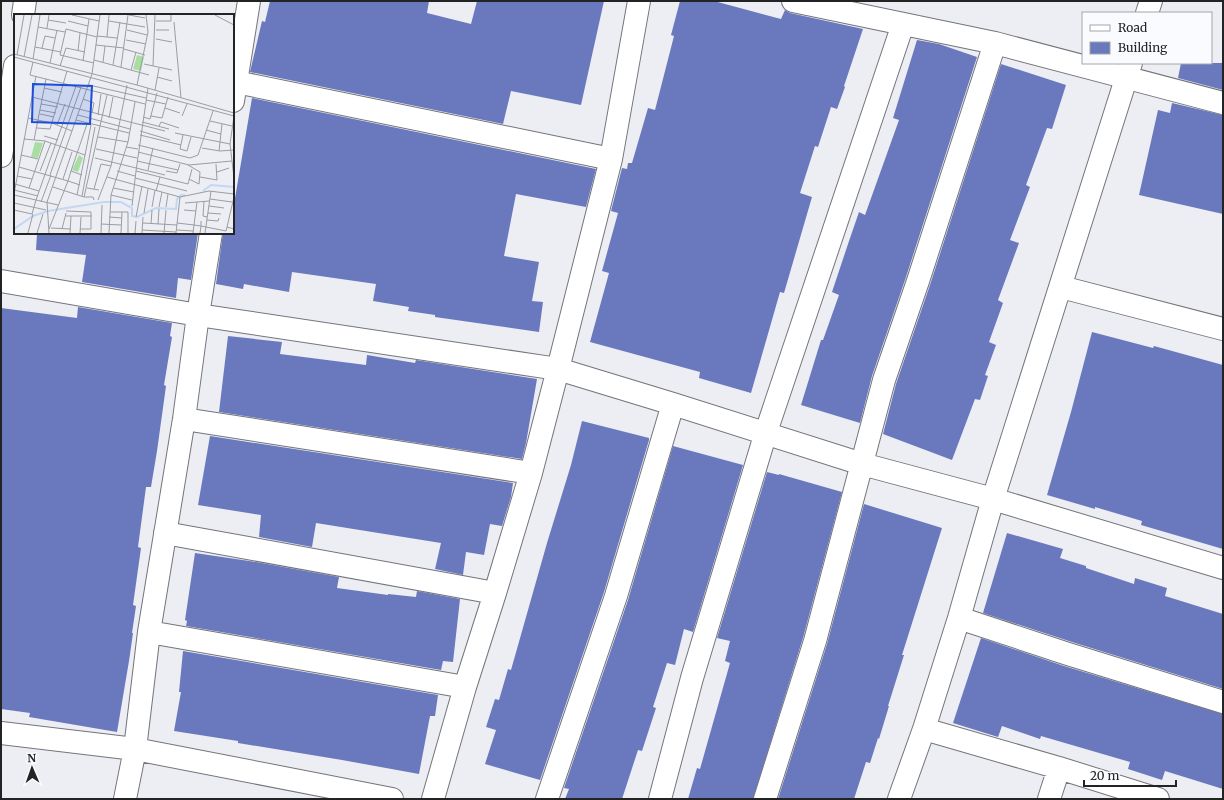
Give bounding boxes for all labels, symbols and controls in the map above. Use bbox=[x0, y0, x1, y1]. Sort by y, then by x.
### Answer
legend bbox=[1082, 12, 1212, 64]
inset map bbox=[14, 14, 234, 234]
text: Road bbox=[1118, 20, 1147, 35]
text: Building bbox=[1118, 40, 1168, 55]
north arrow bbox=[12, 748, 52, 788]
text: N bbox=[27, 751, 37, 765]
scale bar bbox=[1084, 762, 1176, 788]
text: 20 m bbox=[1090, 768, 1119, 783]

